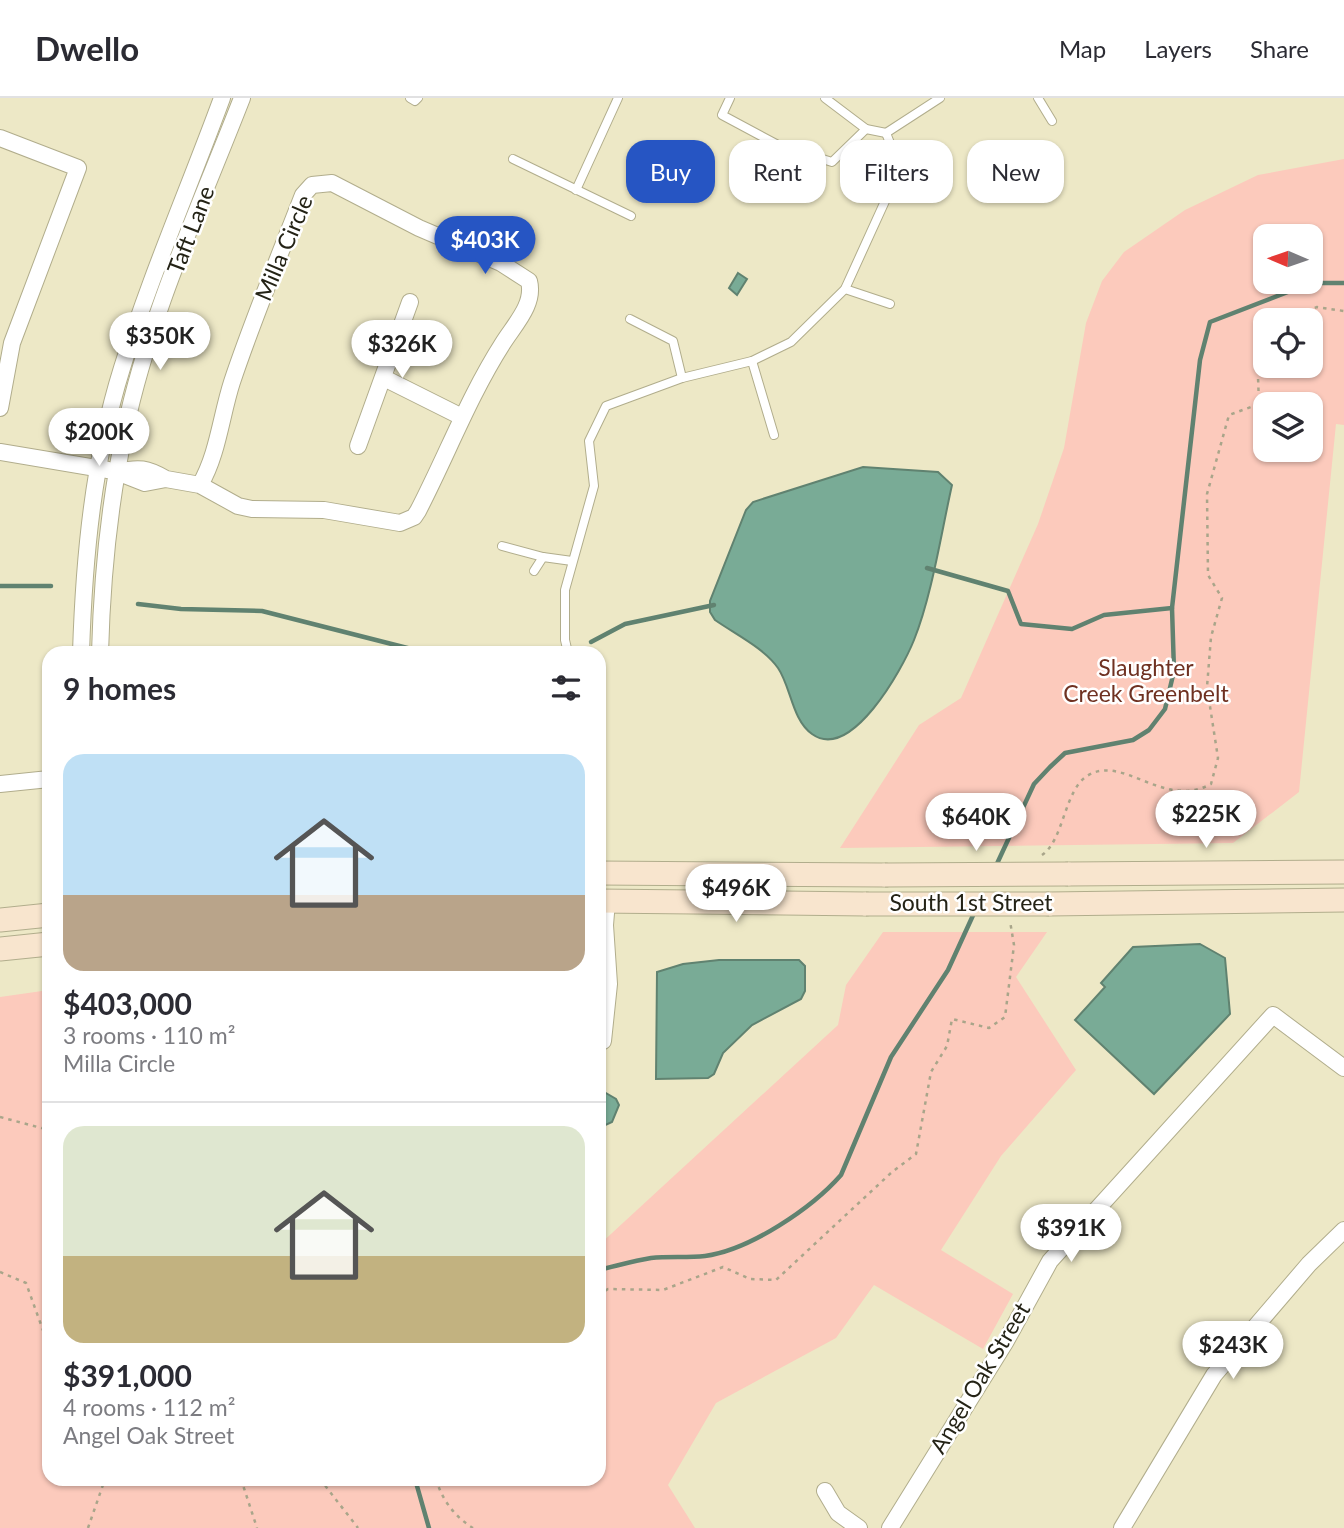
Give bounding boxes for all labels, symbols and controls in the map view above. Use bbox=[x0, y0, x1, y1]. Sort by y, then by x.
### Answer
text: Dwello bbox=[35, 28, 139, 68]
text: Map bbox=[1059, 34, 1106, 63]
text: Layers bbox=[1144, 34, 1212, 63]
text: Share bbox=[1250, 34, 1309, 63]
chip: Buy bbox=[626, 140, 715, 203]
chip: Rent bbox=[729, 140, 826, 203]
chip: Filters bbox=[840, 140, 953, 203]
chip: New bbox=[967, 140, 1064, 203]
street label: Taft Lane bbox=[160, 182, 220, 278]
street label: Milla Circle bbox=[248, 190, 318, 305]
pin: $403K bbox=[436, 216, 534, 276]
north arrow bbox=[1253, 224, 1323, 294]
map controls bbox=[1253, 224, 1323, 462]
text: $403K bbox=[450, 225, 520, 253]
button: locate bbox=[1253, 308, 1323, 378]
pin: $350K bbox=[111, 313, 209, 372]
pin: $326K bbox=[353, 320, 451, 380]
text: $350K bbox=[125, 321, 195, 349]
text: $326K bbox=[367, 329, 437, 357]
button: layers bbox=[1253, 392, 1323, 462]
pin: $200K bbox=[50, 408, 148, 468]
text: $200K bbox=[64, 417, 134, 445]
park label: Slaughter Creek Greenbelt bbox=[1063, 653, 1229, 707]
icon: filters bbox=[547, 669, 585, 707]
text: 9 homes bbox=[63, 670, 176, 706]
pin: $225K bbox=[1157, 790, 1255, 850]
pin: $640K bbox=[927, 794, 1025, 853]
text: $225K bbox=[1171, 799, 1241, 827]
icon: home bbox=[261, 800, 387, 926]
text: $640K bbox=[941, 802, 1011, 830]
pin: $496K bbox=[687, 864, 785, 924]
text: $496K bbox=[701, 873, 771, 901]
street label: South 1st Street bbox=[889, 888, 1053, 916]
text: $403,000 bbox=[63, 985, 192, 1021]
text: 3 rooms · 110 m² bbox=[63, 1021, 235, 1049]
text: Milla Circle bbox=[63, 1049, 175, 1077]
icon: home bbox=[261, 1172, 387, 1298]
pin: $391K bbox=[1022, 1204, 1120, 1264]
text: $391K bbox=[1036, 1213, 1106, 1241]
street label: Angel Oak Street bbox=[923, 1296, 1036, 1458]
pin: $243K bbox=[1184, 1322, 1282, 1381]
text: $243K bbox=[1198, 1330, 1268, 1358]
text: $391,000 bbox=[63, 1357, 192, 1393]
text: 4 rooms · 112 m² bbox=[63, 1393, 235, 1421]
text: Angel Oak Street bbox=[63, 1421, 234, 1449]

